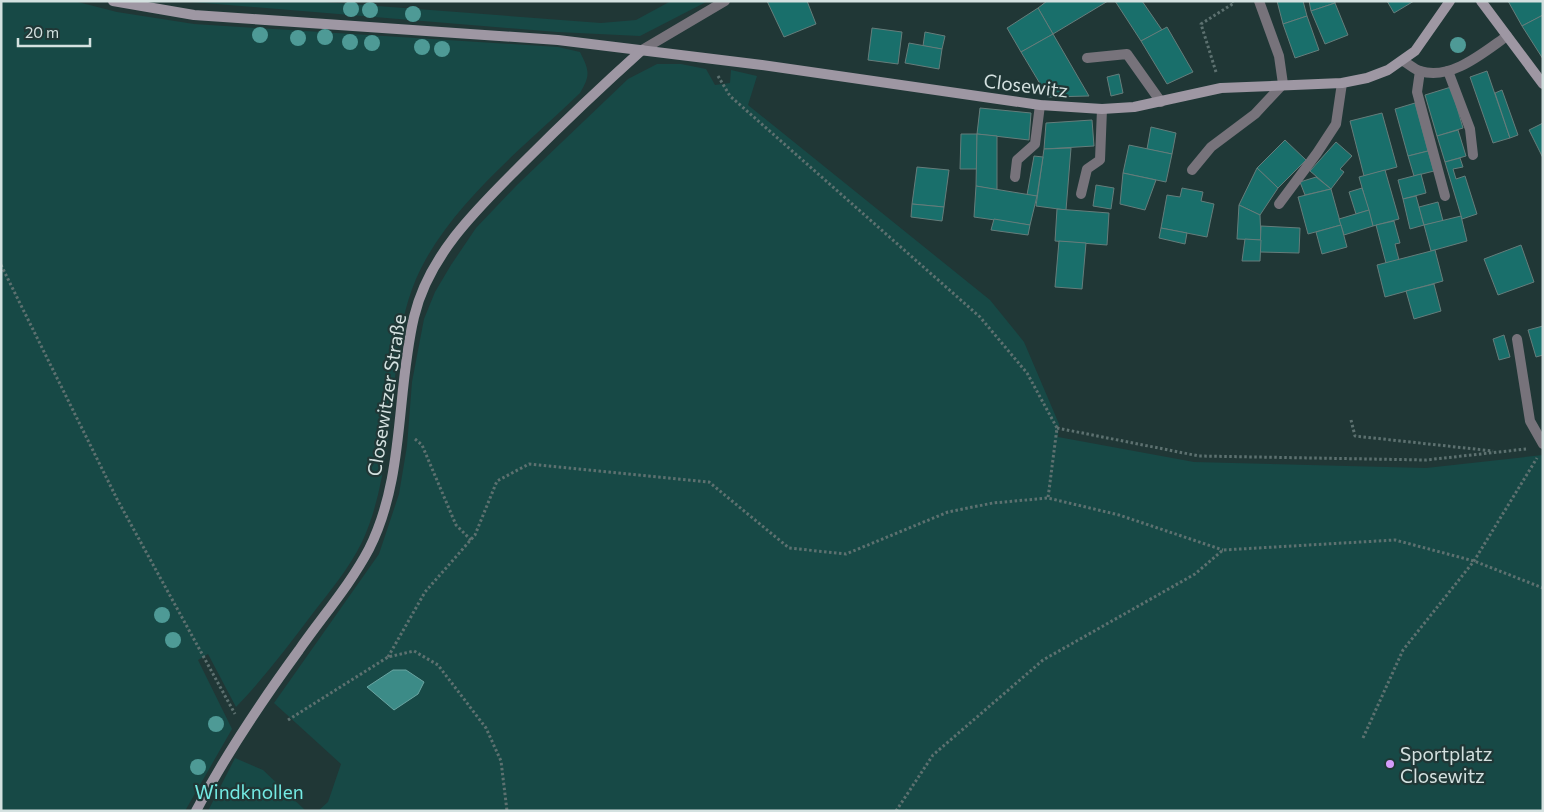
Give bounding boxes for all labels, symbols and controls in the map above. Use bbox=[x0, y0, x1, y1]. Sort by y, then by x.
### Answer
scale bar bbox=[18, 15, 90, 47]
text: 20 m bbox=[25, 23, 59, 41]
street label: Closewitz bbox=[983, 68, 1069, 102]
street label: Closewitzer Straße bbox=[362, 312, 410, 478]
place label: Sportplatz Closewitz bbox=[1400, 742, 1492, 787]
marker: Sportplatz Closewitz bbox=[1384, 758, 1396, 770]
park label: Windknollen bbox=[194, 780, 304, 803]

